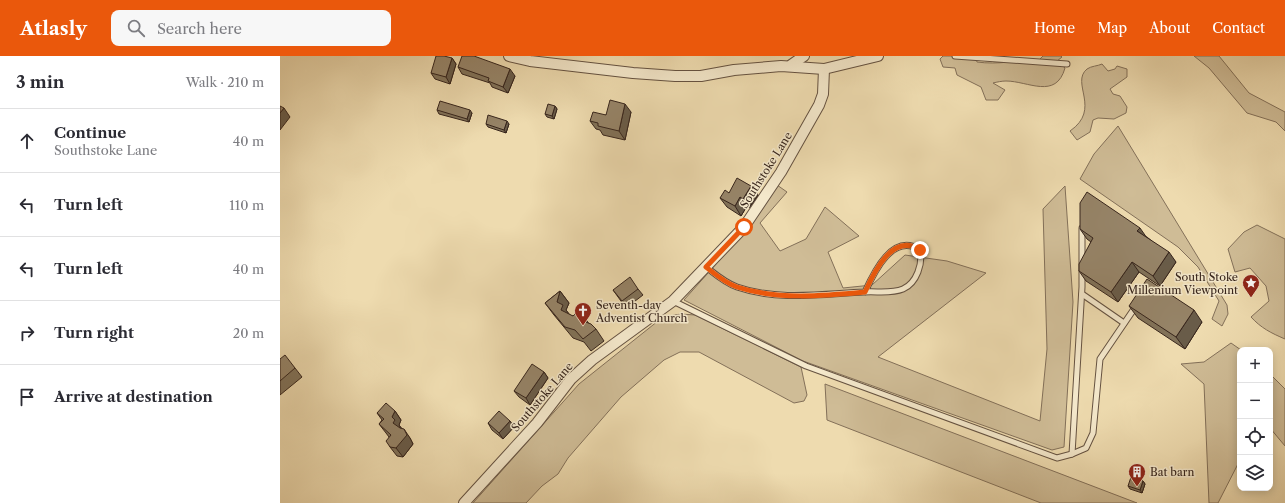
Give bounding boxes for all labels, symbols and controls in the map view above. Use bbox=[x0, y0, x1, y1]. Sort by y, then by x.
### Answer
search box bbox=[111, 10, 391, 46]
text: Atlasly bbox=[20, 17, 87, 40]
icon: search bbox=[125, 17, 147, 39]
text: Search here bbox=[157, 19, 242, 38]
text: Home bbox=[1034, 19, 1075, 37]
text: Map bbox=[1097, 19, 1127, 37]
text: About bbox=[1149, 19, 1190, 37]
text: Contact bbox=[1212, 19, 1265, 37]
text: 3 min bbox=[16, 72, 65, 92]
text: Walk · 210 m bbox=[186, 74, 264, 90]
text: Continue bbox=[54, 123, 126, 142]
street label: Southstoke Lane bbox=[737, 129, 795, 211]
icon: ahead bbox=[16, 130, 38, 152]
text: 40 m bbox=[233, 133, 264, 149]
text: Southstoke Lane bbox=[54, 142, 157, 158]
icon: left bbox=[16, 194, 38, 216]
text: Turn left bbox=[54, 195, 123, 214]
text: 110 m bbox=[229, 197, 264, 213]
route start bbox=[735, 218, 753, 236]
route end bbox=[911, 241, 929, 259]
icon: left bbox=[16, 258, 38, 280]
text: Turn left bbox=[54, 259, 123, 278]
text: 40 m bbox=[233, 261, 264, 277]
place label: South Stoke Millenium Viewpoint bbox=[1127, 270, 1238, 297]
place icon: South Stoke Millenium Viewpoint bbox=[1241, 273, 1261, 298]
place label: Seventh-day Adventist Church bbox=[595, 298, 687, 325]
church icon: Seventh-day Adventist Church bbox=[573, 301, 593, 326]
icon: right bbox=[16, 322, 38, 344]
text: Turn right bbox=[54, 323, 134, 342]
text: 20 m bbox=[233, 325, 264, 341]
map controls bbox=[1237, 347, 1273, 491]
button: + bbox=[1237, 347, 1273, 383]
street label: Southstoke Lane bbox=[508, 359, 576, 435]
button: − bbox=[1237, 383, 1273, 419]
icon: arrive bbox=[16, 386, 38, 408]
text: Arrive at destination bbox=[54, 387, 213, 406]
button: locate bbox=[1237, 419, 1273, 455]
button: layers bbox=[1237, 455, 1273, 491]
building icon: Bat barn bbox=[1127, 462, 1147, 487]
place label: Bat barn bbox=[1150, 465, 1194, 479]

